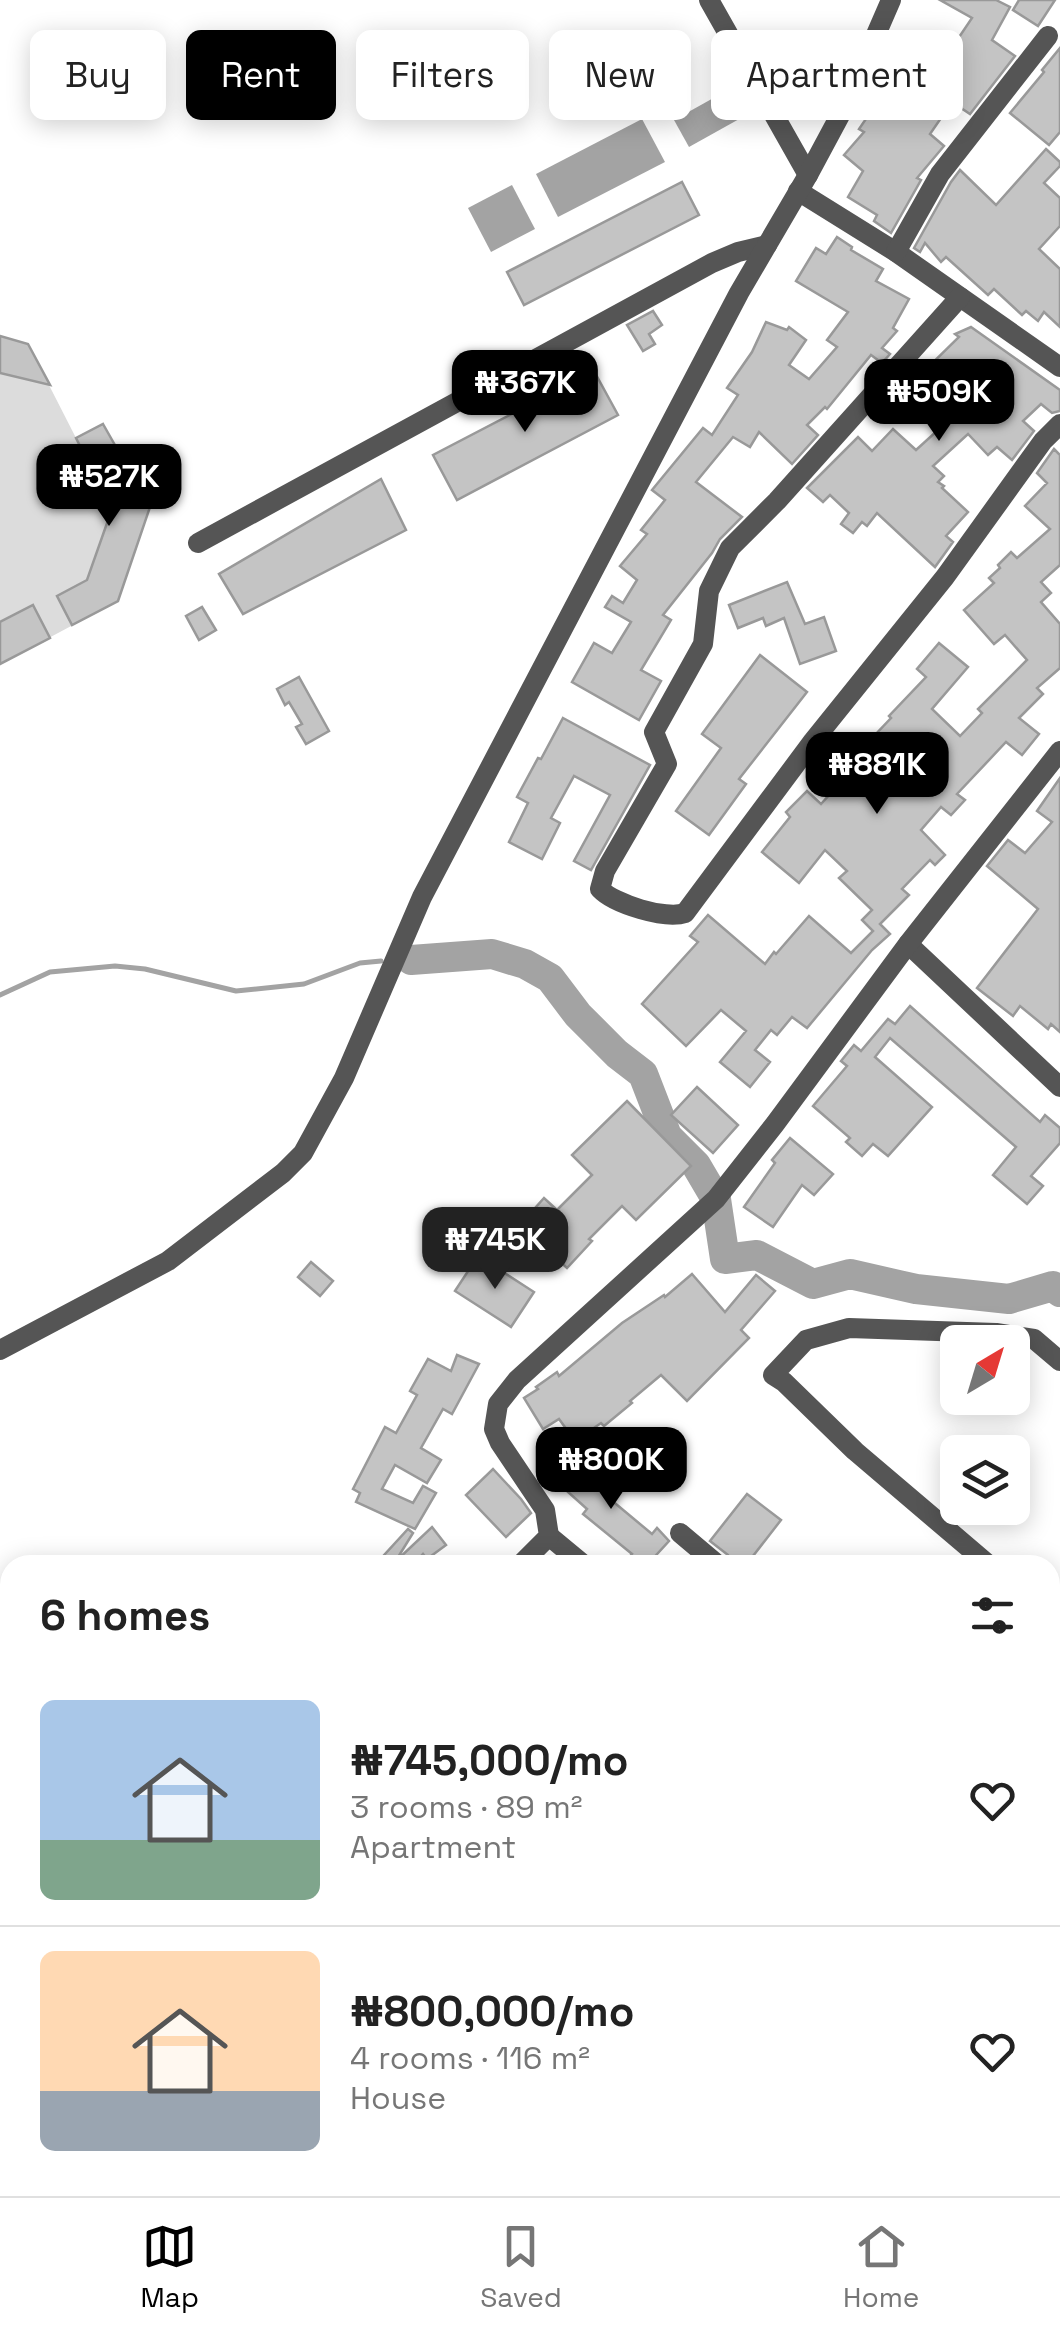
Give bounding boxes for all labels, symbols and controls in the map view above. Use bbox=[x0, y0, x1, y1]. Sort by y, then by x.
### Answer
chip: Buy bbox=[30, 30, 166, 120]
chip: Rent bbox=[186, 30, 336, 120]
chip: Filters bbox=[356, 30, 529, 120]
chip: New bbox=[549, 30, 691, 120]
chip: Apartment bbox=[711, 30, 963, 120]
pin: ₦367K bbox=[455, 350, 595, 435]
pin: ₦509K bbox=[869, 359, 1009, 444]
text: ₦367K bbox=[474, 362, 576, 402]
text: ₦509K bbox=[886, 371, 992, 411]
pin: ₦527K bbox=[39, 444, 179, 529]
text: ₦527K bbox=[58, 456, 160, 496]
pin: ₦881K bbox=[807, 732, 947, 817]
text: ₦881K bbox=[828, 744, 926, 784]
pin: ₦745K bbox=[425, 1207, 565, 1292]
text: ₦745K bbox=[444, 1219, 546, 1259]
north arrow bbox=[940, 1325, 1030, 1415]
map controls bbox=[940, 1325, 1030, 1525]
pin: ₦800K bbox=[541, 1427, 681, 1512]
button: layers bbox=[940, 1435, 1030, 1525]
text: ₦800K bbox=[558, 1439, 664, 1479]
icon: filters bbox=[965, 1588, 1020, 1643]
text: 6 homes bbox=[40, 1589, 210, 1642]
text: ₦745,000/mo bbox=[350, 1734, 628, 1787]
icon: home bbox=[120, 1740, 240, 1860]
icon: heart bbox=[965, 1773, 1020, 1828]
text: 3 rooms · 89 m² bbox=[350, 1787, 582, 1827]
text: Apartment bbox=[350, 1827, 516, 1867]
text: ₦800,000/mo bbox=[350, 1985, 634, 2038]
icon: home bbox=[120, 1991, 240, 2111]
icon: heart bbox=[965, 2024, 1020, 2079]
text: 4 rooms · 116 m² bbox=[350, 2038, 590, 2078]
text: House bbox=[350, 2078, 446, 2118]
tab: Map bbox=[141, 2219, 199, 2315]
tab: Saved bbox=[480, 2219, 562, 2315]
tab: Home bbox=[843, 2219, 919, 2315]

